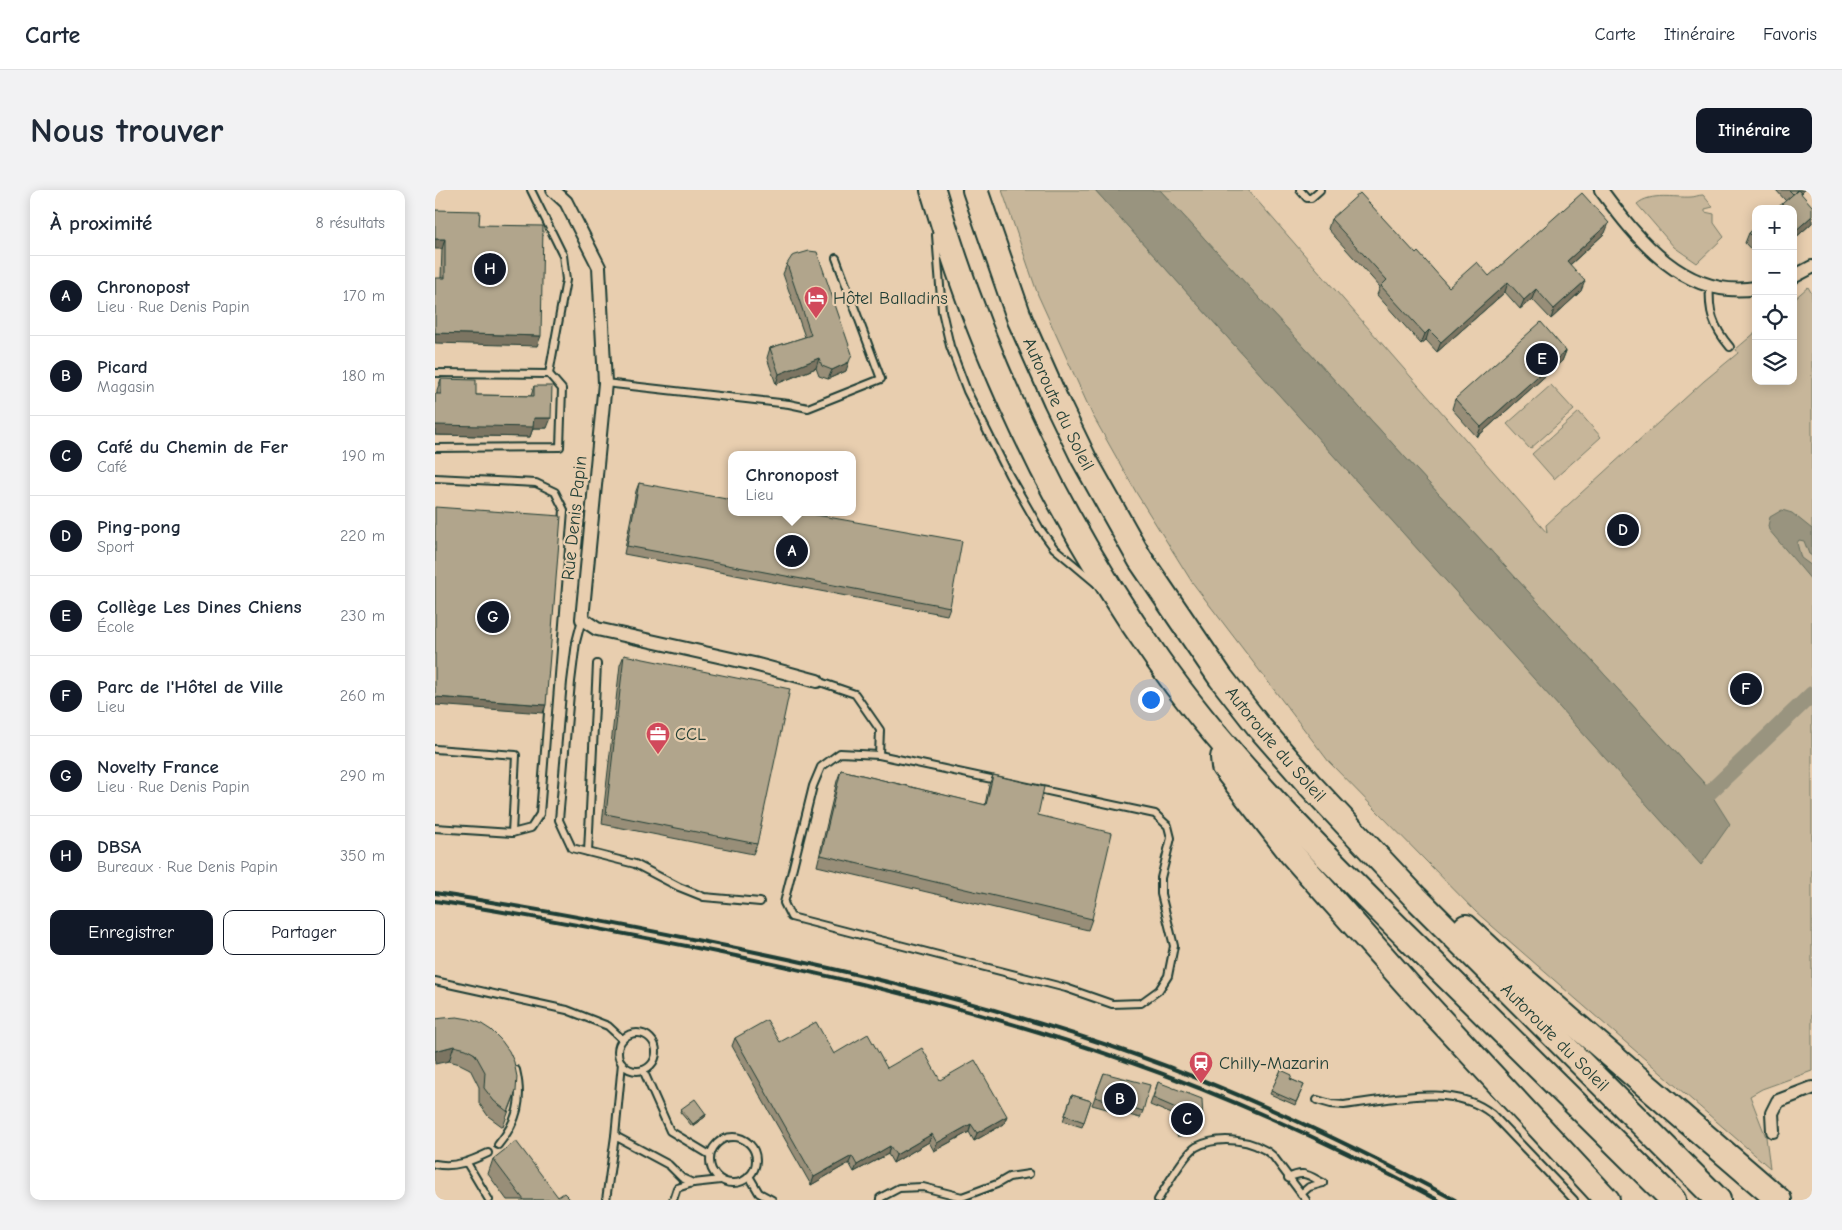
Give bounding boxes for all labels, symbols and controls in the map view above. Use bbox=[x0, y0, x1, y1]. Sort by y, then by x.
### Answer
text: Carte bbox=[25, 21, 80, 49]
text: Carte bbox=[1595, 24, 1636, 45]
text: Itinéraire bbox=[1664, 24, 1735, 45]
text: Favoris bbox=[1763, 24, 1817, 45]
button: Itinéraire bbox=[1696, 108, 1812, 153]
text: Nous trouver bbox=[30, 110, 223, 151]
map controls bbox=[1752, 205, 1797, 385]
button: + bbox=[1752, 205, 1797, 250]
text: À proximité bbox=[50, 211, 152, 235]
text: 8 résultats bbox=[316, 214, 385, 232]
pin: H bbox=[474, 250, 506, 288]
button: − bbox=[1752, 250, 1797, 295]
text: Chronopost bbox=[97, 276, 190, 298]
hotel icon: Hôtel Balladins bbox=[803, 285, 829, 319]
text: A bbox=[62, 287, 70, 305]
text: 170 m bbox=[343, 287, 385, 305]
place label: Hôtel Balladins bbox=[833, 288, 948, 309]
button: locate bbox=[1752, 295, 1797, 340]
text: Lieu · Rue Denis Papin bbox=[97, 298, 249, 316]
street label: Autoroute du Soleil bbox=[1018, 334, 1098, 474]
pin: E bbox=[1526, 340, 1558, 378]
button: layers bbox=[1752, 340, 1797, 385]
text: Picard bbox=[97, 356, 148, 378]
text: B bbox=[61, 367, 71, 385]
text: 180 m bbox=[342, 367, 385, 385]
text: Magasin bbox=[97, 378, 155, 396]
text: Café du Chemin de Fer bbox=[97, 436, 288, 458]
text: C bbox=[61, 447, 71, 465]
text: 190 m bbox=[342, 447, 385, 465]
popup bbox=[728, 451, 856, 516]
street label: Rue Denis Papin bbox=[558, 455, 591, 581]
text: Café bbox=[97, 458, 127, 476]
text: Chronopost bbox=[746, 464, 838, 486]
text: Lieu bbox=[746, 486, 773, 504]
pin: D bbox=[1607, 511, 1639, 549]
text: Ping-pong bbox=[97, 516, 181, 538]
text: D bbox=[61, 527, 71, 545]
text: 220 m bbox=[340, 527, 385, 545]
pin: A bbox=[776, 532, 808, 570]
text: Sport bbox=[97, 538, 134, 556]
text: Collège Les Dines Chiens bbox=[97, 596, 302, 618]
pin: G bbox=[477, 598, 509, 636]
text: E bbox=[61, 607, 71, 625]
text: 230 m bbox=[340, 607, 385, 625]
text: École bbox=[97, 618, 134, 636]
pin: F bbox=[1730, 670, 1762, 708]
text: Parc de l'Hôtel de Ville bbox=[97, 676, 283, 698]
street label: Autoroute du Soleil bbox=[1221, 683, 1330, 806]
text: F bbox=[61, 687, 71, 705]
text: 260 m bbox=[340, 687, 385, 705]
your location bbox=[1138, 687, 1164, 713]
text: Lieu bbox=[97, 698, 125, 716]
office icon: CCL bbox=[645, 721, 671, 755]
place label: CCL bbox=[675, 724, 706, 745]
text: Novelty France bbox=[97, 756, 219, 778]
text: G bbox=[60, 767, 72, 785]
text: 290 m bbox=[340, 767, 385, 785]
text: Lieu · Rue Denis Papin bbox=[97, 778, 249, 796]
text: DBSA bbox=[97, 836, 141, 858]
text: H bbox=[60, 847, 72, 865]
text: 350 m bbox=[340, 847, 385, 865]
text: Bureaux · Rue Denis Papin bbox=[97, 858, 278, 876]
button: Enregistrer bbox=[50, 910, 213, 955]
button: Partager bbox=[223, 910, 385, 955]
street label: Autoroute du Soleil bbox=[1496, 979, 1613, 1096]
station icon: Chilly-Mazarin bbox=[1188, 1050, 1214, 1084]
place label: Chilly-Mazarin bbox=[1219, 1053, 1329, 1074]
pin: B bbox=[1104, 1080, 1136, 1118]
pin: C bbox=[1171, 1100, 1203, 1138]

